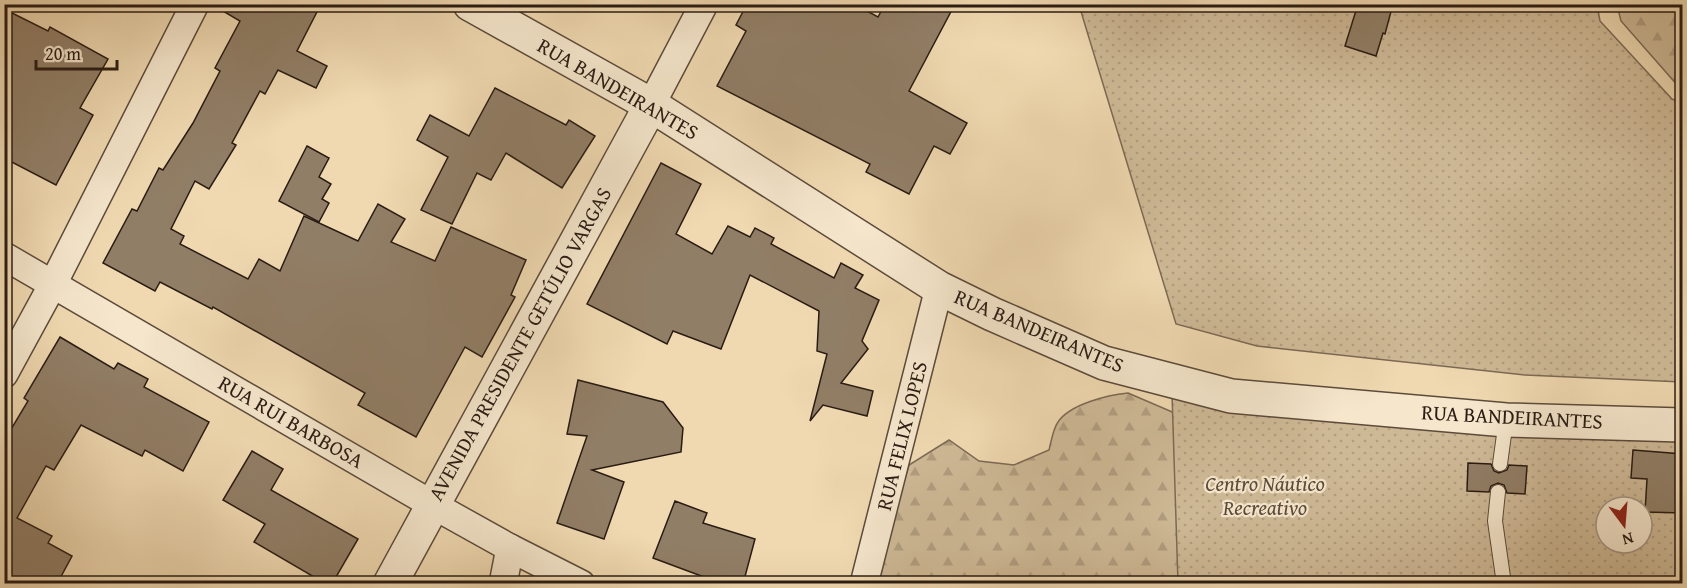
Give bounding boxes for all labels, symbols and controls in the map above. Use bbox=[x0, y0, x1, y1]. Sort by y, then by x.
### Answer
street label: RUA BANDEIRANTES bbox=[532, 30, 705, 147]
scale bar bbox=[36, 33, 117, 71]
text: 20 m bbox=[45, 40, 81, 67]
street label: AVENIDA PRESIDENTE GETÚLIO VARGAS bbox=[420, 181, 619, 506]
street label: RUA BANDEIRANTES bbox=[950, 281, 1129, 380]
street label: RUA FELIX LOPES bbox=[868, 358, 935, 514]
street label: RUA RUI BARBOSA bbox=[213, 367, 370, 476]
street label: RUA BANDEIRANTES bbox=[1421, 396, 1604, 437]
park label: Centro Náutico Recreativo bbox=[1205, 468, 1325, 523]
north arrow bbox=[1594, 495, 1654, 555]
text: N bbox=[1619, 526, 1637, 553]

